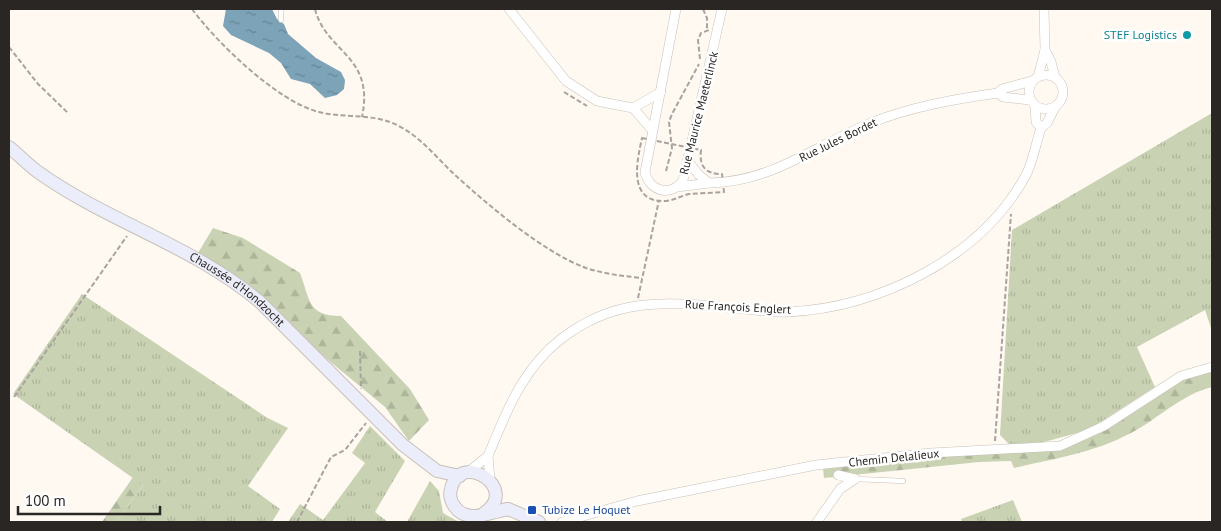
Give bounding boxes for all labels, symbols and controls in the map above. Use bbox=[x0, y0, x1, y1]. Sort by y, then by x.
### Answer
place label: STEF Logistics bbox=[1104, 27, 1177, 42]
marker: STEF Logistics bbox=[1181, 29, 1193, 41]
street label: Rue Maurice Maeterlinck bbox=[676, 49, 721, 176]
street label: Rue Jules Bordet bbox=[796, 114, 879, 165]
street label: Chaussée d'Hondzocht bbox=[187, 248, 288, 329]
street label: Rue François Englert bbox=[685, 296, 791, 317]
street label: Chemin Delalieux bbox=[848, 445, 940, 470]
scale bar bbox=[18, 484, 160, 516]
text: 100 m bbox=[25, 491, 66, 510]
place label: Tubize Le Hoquet bbox=[542, 502, 630, 517]
marker: Tubize Le Hoquet bbox=[526, 504, 538, 516]

